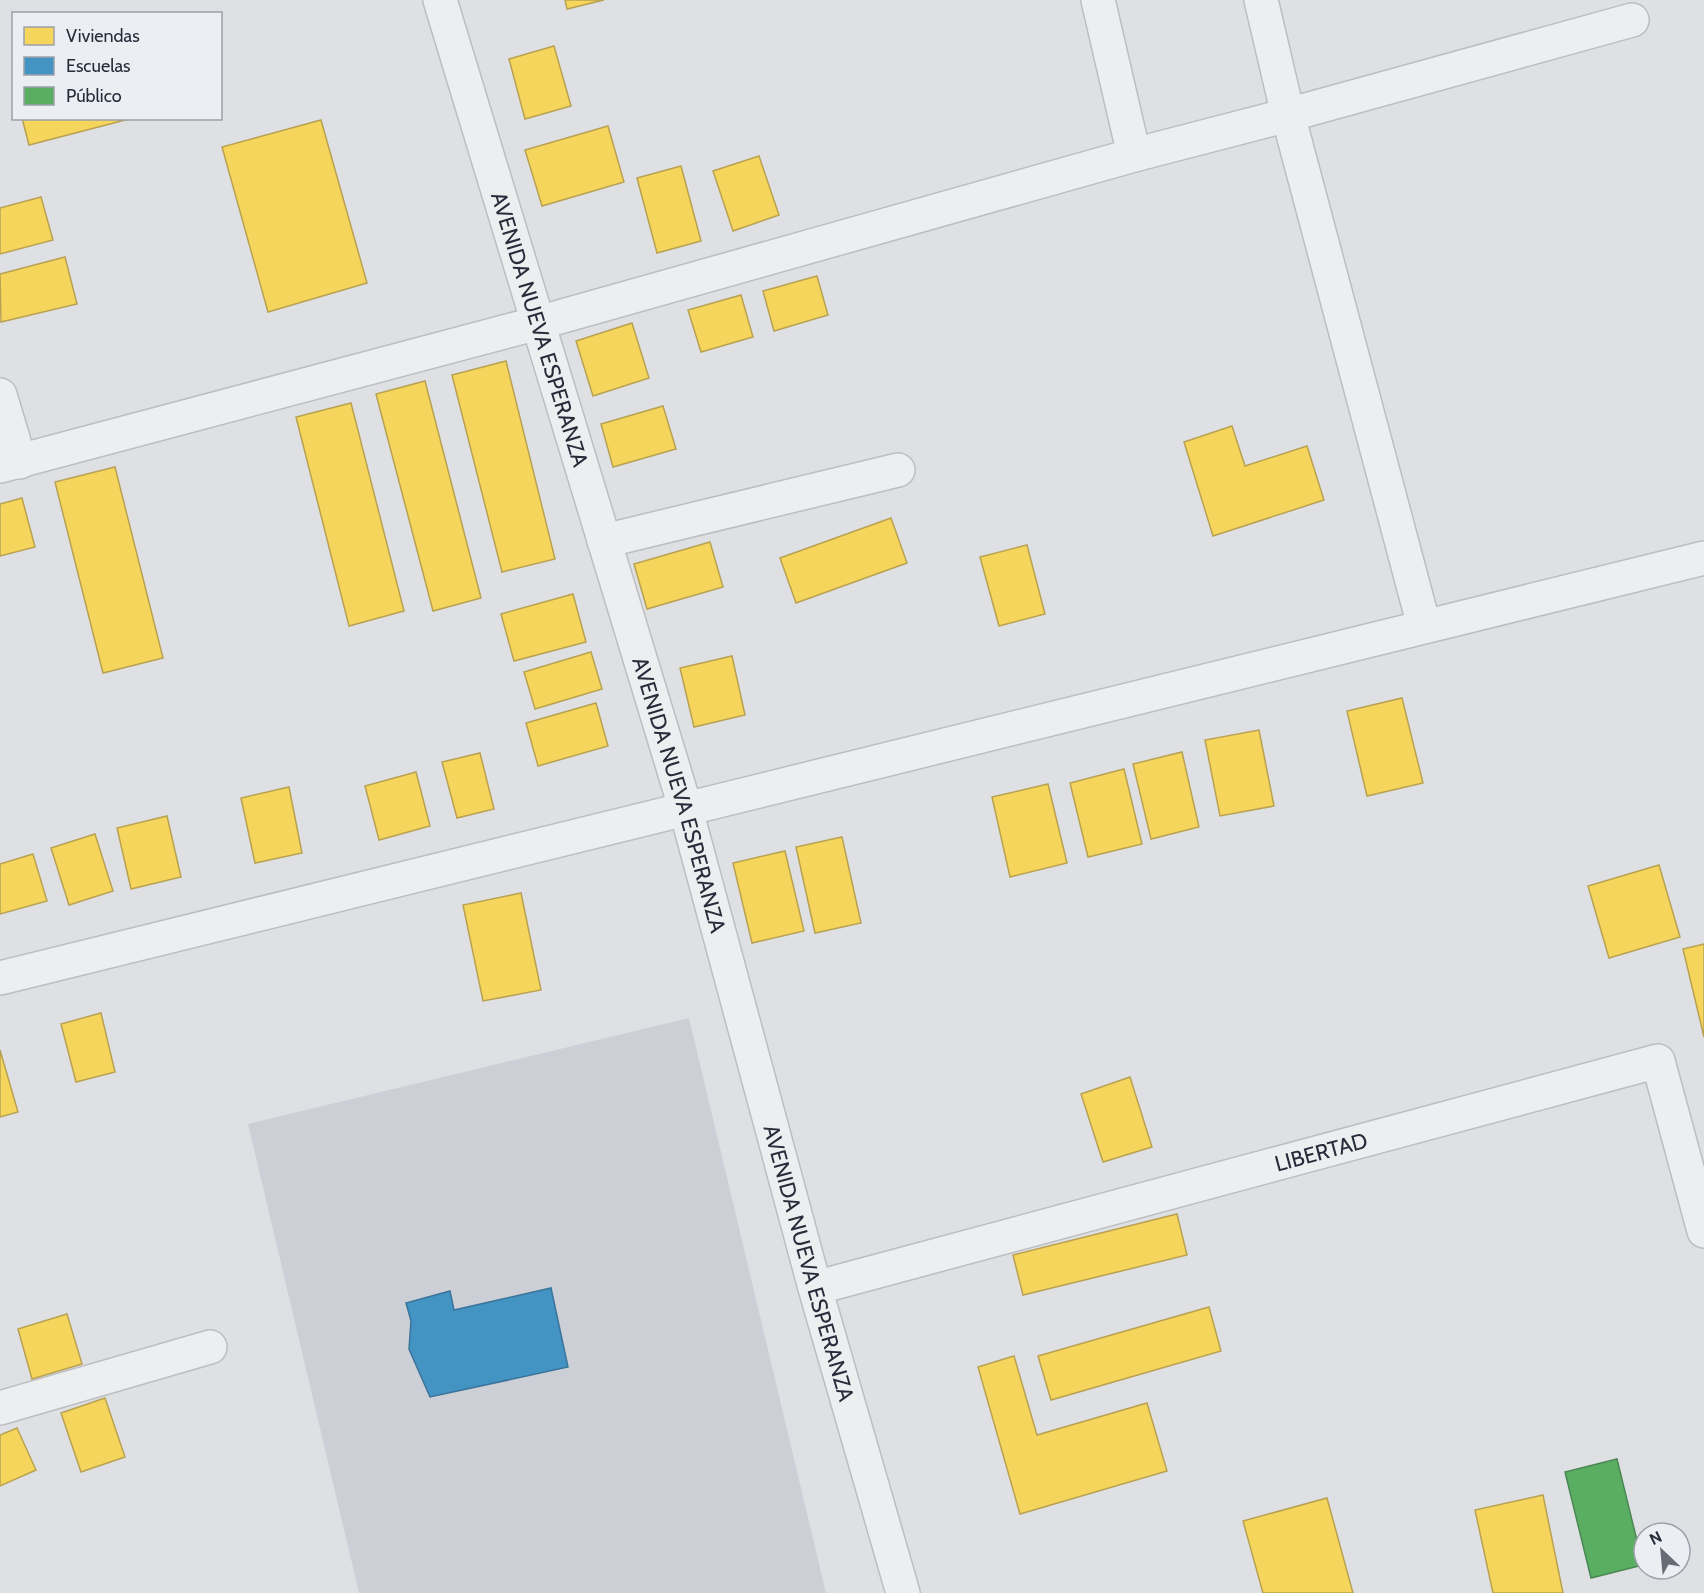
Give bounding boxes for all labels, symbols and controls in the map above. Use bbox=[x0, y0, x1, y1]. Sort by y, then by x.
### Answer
legend bbox=[12, 12, 222, 120]
text: Viviendas bbox=[66, 25, 140, 47]
text: Escuelas bbox=[66, 55, 131, 77]
text: Público bbox=[66, 85, 122, 107]
street label: AVENIDA NUEVA ESPERANZA bbox=[485, 189, 594, 470]
street label: AVENIDA NUEVA ESPERANZA bbox=[626, 654, 732, 936]
street label: AVENIDA NUEVA ESPERANZA bbox=[758, 1122, 860, 1405]
street label: LIBERTAD bbox=[1272, 1127, 1371, 1178]
north arrow bbox=[1632, 1521, 1692, 1581]
text: N bbox=[1646, 1527, 1665, 1549]

